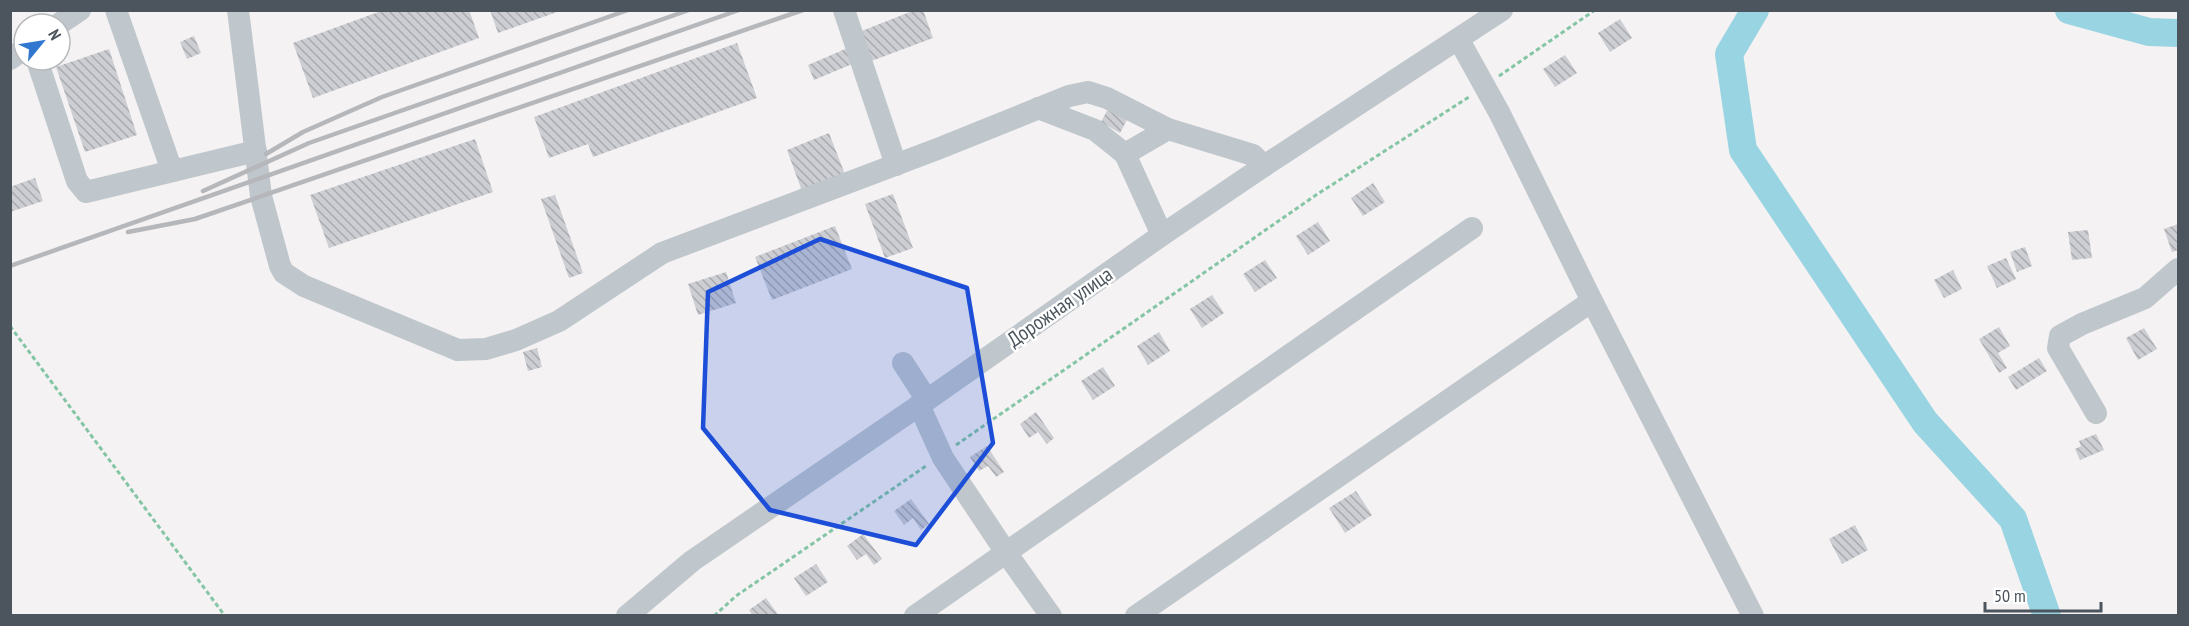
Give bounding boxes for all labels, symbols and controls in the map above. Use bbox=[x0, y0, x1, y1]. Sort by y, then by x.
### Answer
north arrow bbox=[12, 12, 72, 72]
text: N bbox=[44, 26, 66, 43]
street label: Дорожная улица bbox=[1002, 260, 1118, 353]
scale bar bbox=[1985, 575, 2100, 613]
text: 50 m bbox=[1994, 584, 2026, 607]

